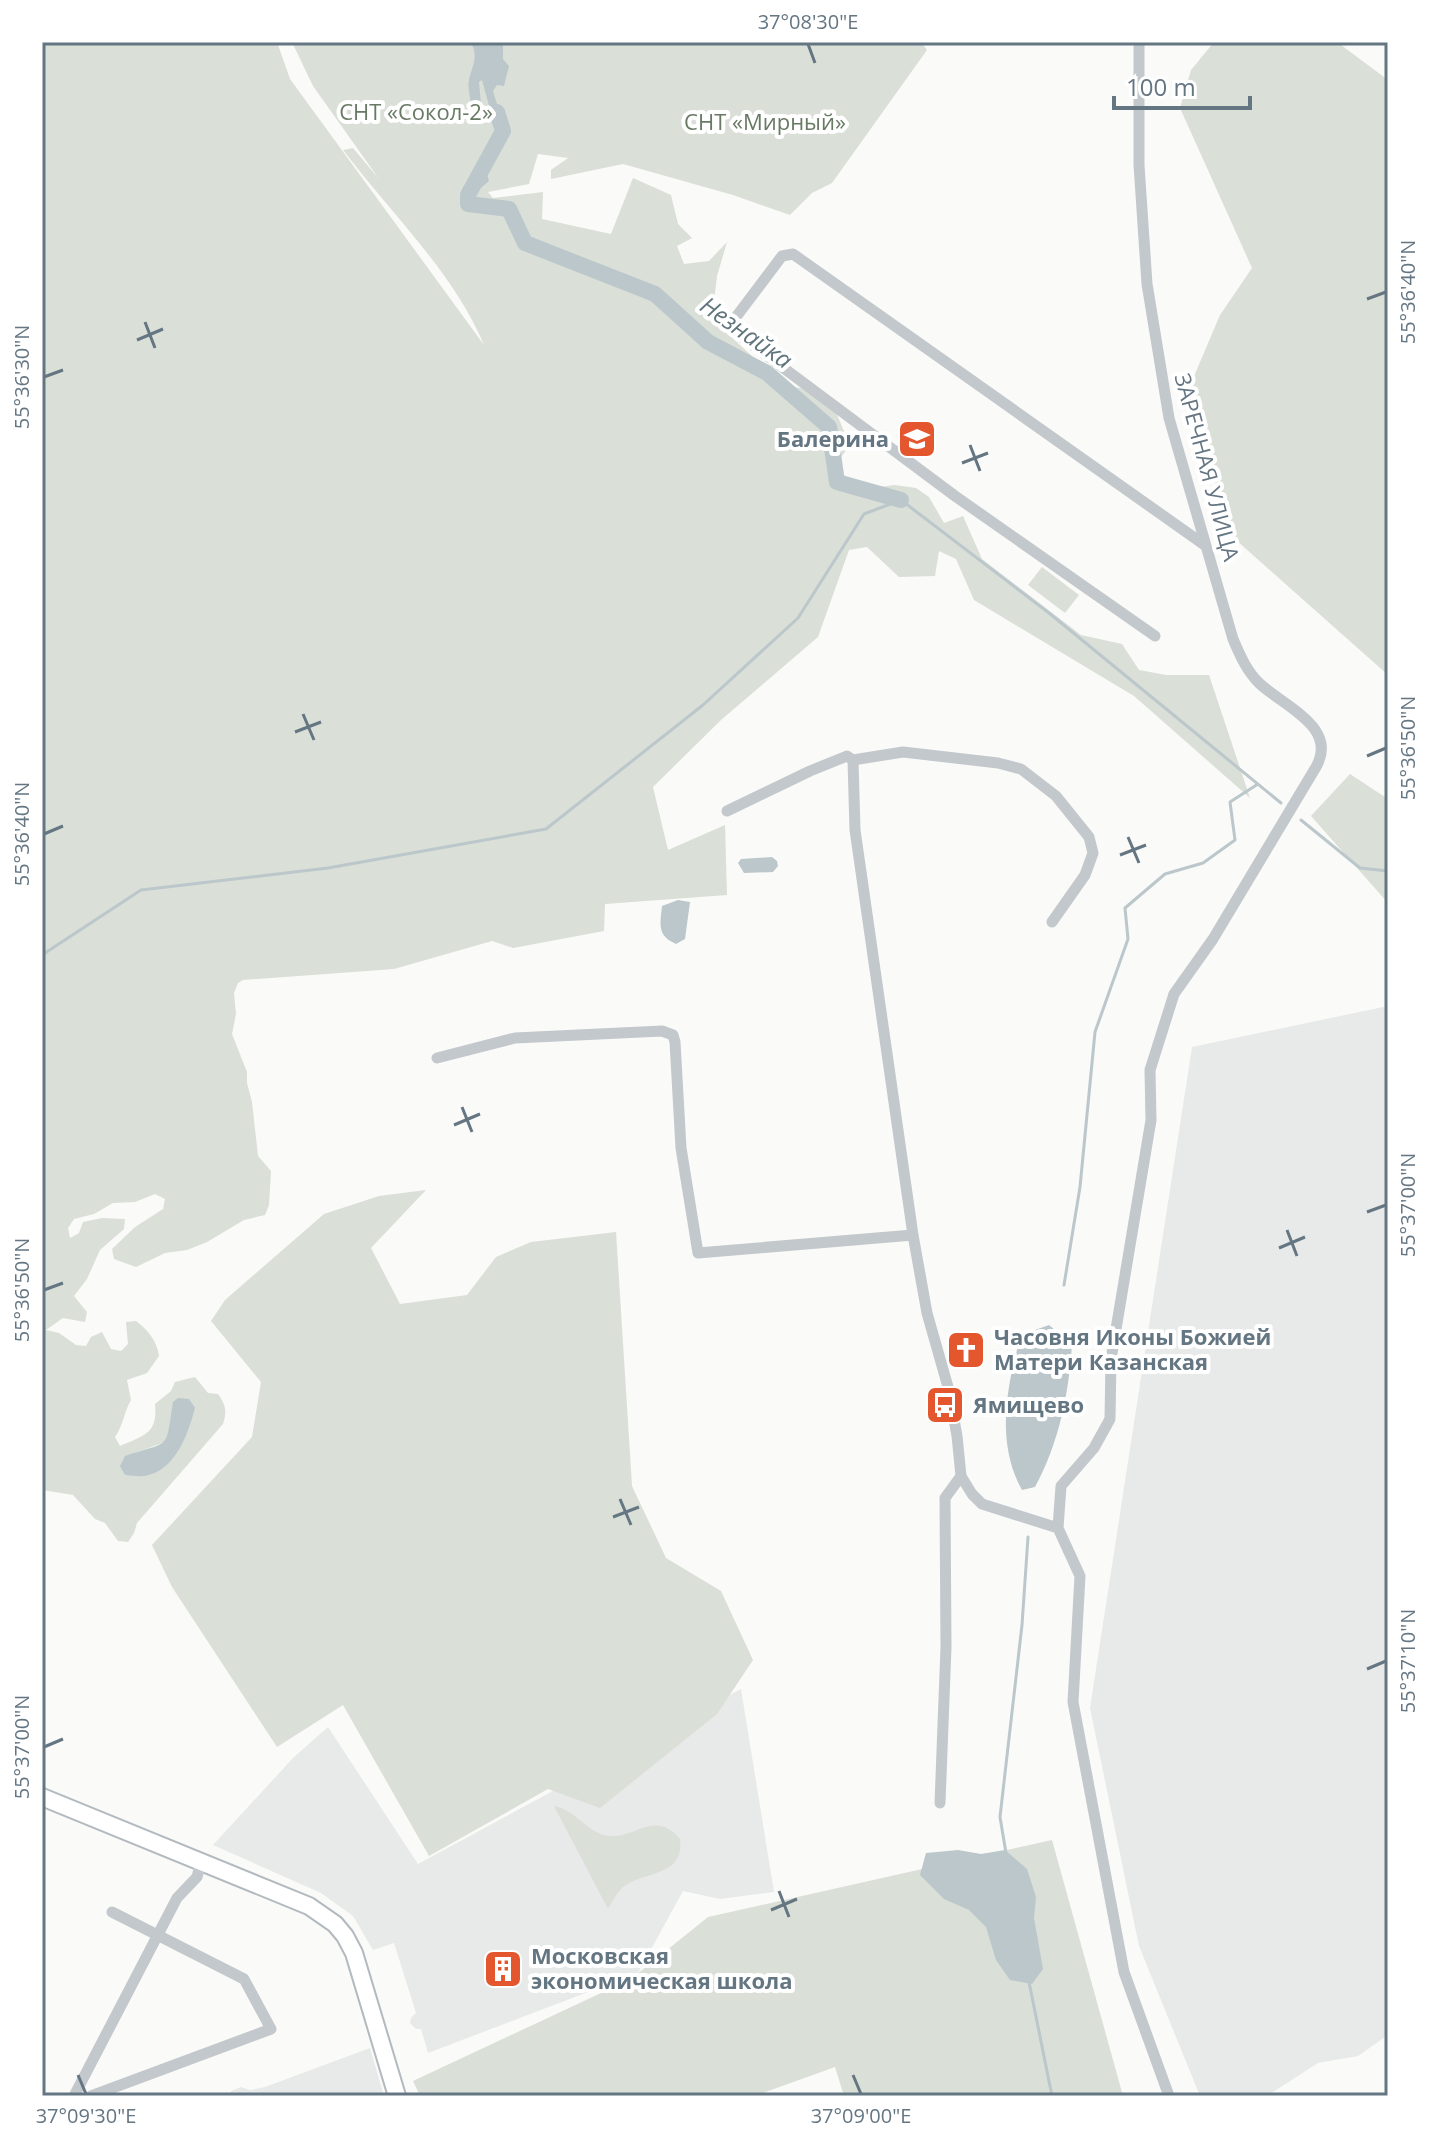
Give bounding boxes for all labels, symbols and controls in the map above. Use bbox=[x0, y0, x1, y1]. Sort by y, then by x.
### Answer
text: 37°08'30"E bbox=[758, 8, 858, 35]
scale bar bbox=[1114, 60, 1250, 110]
text: 100 m bbox=[1126, 70, 1196, 103]
park label: СНТ «Сокол-2» bbox=[339, 96, 493, 126]
park label: СНТ «Мирный» bbox=[684, 106, 846, 136]
text: 55°36'40"N bbox=[1394, 240, 1421, 344]
water label: Незнайка bbox=[694, 288, 800, 376]
text: 55°36'30"N bbox=[8, 325, 35, 429]
street label: ЗАРЕЧНАЯ УЛИЦА bbox=[1168, 370, 1247, 564]
school or university icon: Балерина bbox=[896, 418, 938, 460]
place label: Балерина bbox=[777, 423, 889, 453]
text: 55°36'50"N bbox=[1394, 696, 1421, 800]
text: 55°36'40"N bbox=[8, 782, 35, 886]
text: 55°37'00"N bbox=[1394, 1153, 1421, 1257]
text: 55°36'50"N bbox=[8, 1238, 35, 1342]
place label: Часовня Иконы Божией Матери Казанская bbox=[994, 1321, 1271, 1376]
church icon: Часовня Иконы Божией Матери Казанская bbox=[945, 1329, 987, 1371]
bus stop icon: Ямищево bbox=[924, 1384, 966, 1426]
place label: Ямищево bbox=[972, 1389, 1084, 1419]
text: 55°37'10"N bbox=[1394, 1609, 1421, 1713]
text: 55°37'00"N bbox=[8, 1695, 35, 1799]
place label: Московская экономическая школа bbox=[531, 1940, 793, 1995]
building icon: Московская экономическая школа bbox=[482, 1948, 524, 1990]
text: 37°09'30"E bbox=[36, 2102, 136, 2129]
text: 37°09'00"E bbox=[811, 2102, 911, 2129]

